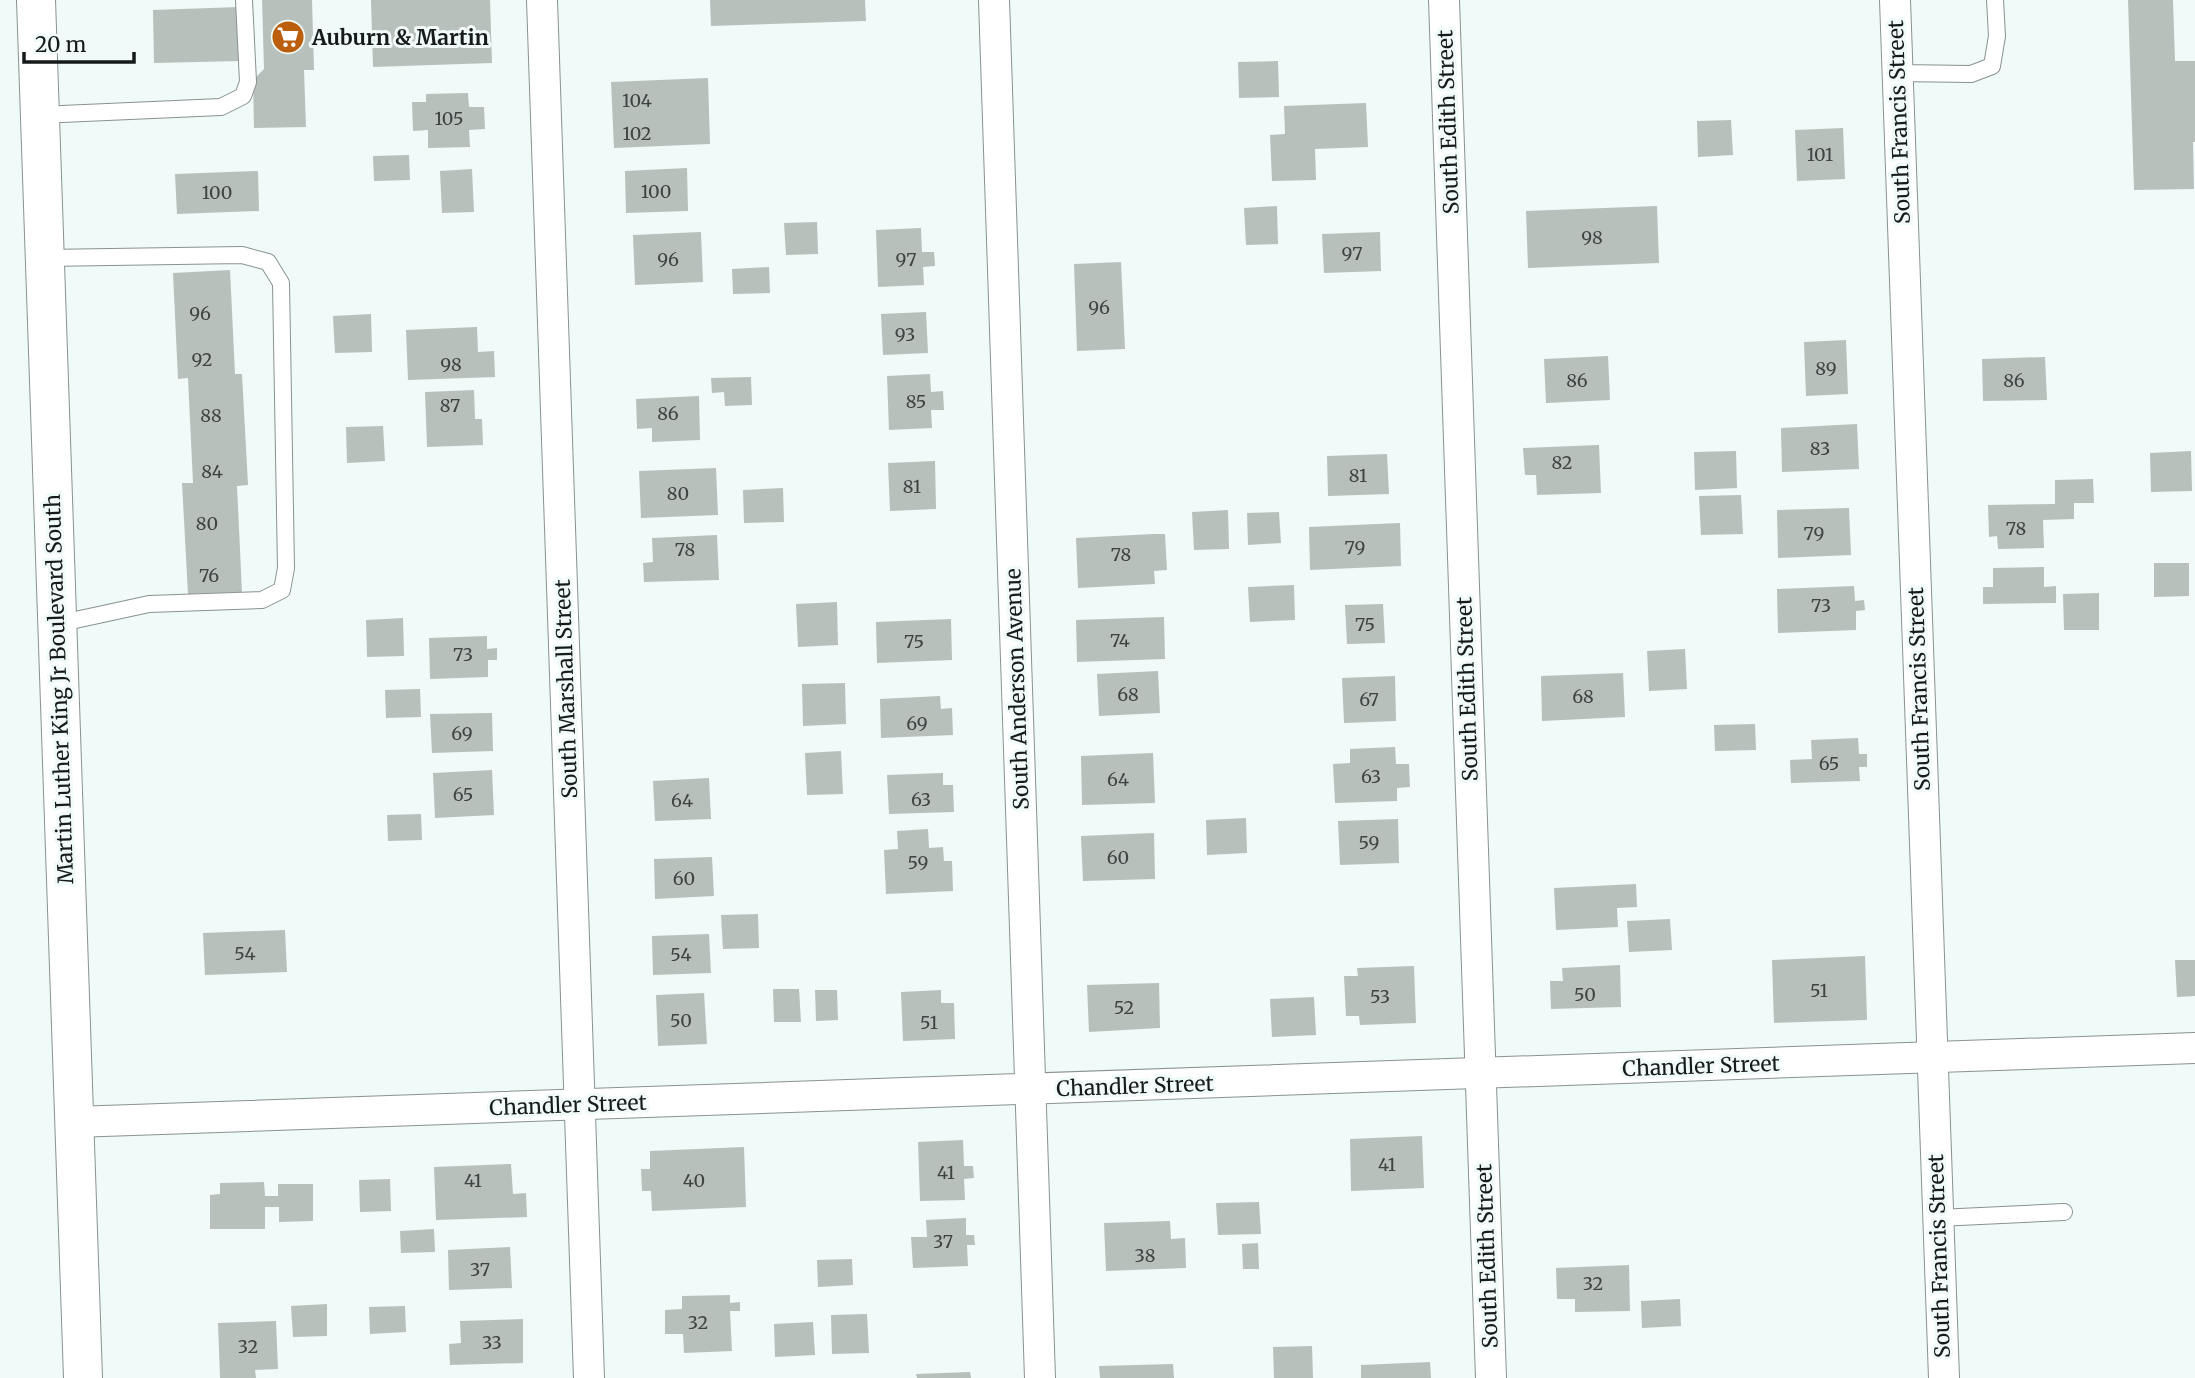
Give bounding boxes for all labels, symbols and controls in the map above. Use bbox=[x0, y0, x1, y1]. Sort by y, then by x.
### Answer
supermarket icon: Auburn & Martin bbox=[269, 18, 307, 56]
street label: South Francis Street bbox=[1882, 20, 1916, 224]
scale bar bbox=[24, 21, 135, 65]
place label: Auburn & Martin bbox=[311, 24, 489, 51]
street label: South Edith Street bbox=[1431, 29, 1465, 215]
text: 20 m bbox=[35, 31, 87, 58]
house number: 104 bbox=[622, 89, 652, 112]
house number: 105 bbox=[434, 107, 464, 130]
house number: 102 bbox=[622, 122, 652, 145]
house number: 101 bbox=[1807, 143, 1833, 166]
house number: 100 bbox=[641, 180, 671, 203]
house number: 100 bbox=[202, 181, 232, 204]
house number: 98 bbox=[1581, 226, 1603, 249]
house number: 97 bbox=[1342, 242, 1362, 265]
house number: 96 bbox=[657, 248, 679, 271]
house number: 97 bbox=[896, 248, 916, 271]
house number: 96 bbox=[1088, 296, 1110, 319]
house number: 96 bbox=[189, 302, 211, 325]
house number: 93 bbox=[895, 323, 915, 346]
house number: 92 bbox=[191, 348, 213, 371]
house number: 98 bbox=[440, 353, 462, 376]
house number: 89 bbox=[1815, 357, 1837, 380]
house number: 86 bbox=[1566, 369, 1588, 392]
house number: 86 bbox=[2003, 369, 2025, 392]
house number: 85 bbox=[906, 390, 926, 413]
house number: 87 bbox=[440, 394, 460, 417]
house number: 86 bbox=[657, 402, 679, 425]
house number: 88 bbox=[200, 404, 222, 427]
house number: 83 bbox=[1810, 437, 1830, 460]
house number: 82 bbox=[1551, 451, 1573, 474]
house number: 84 bbox=[201, 460, 223, 483]
house number: 81 bbox=[1349, 464, 1367, 487]
house number: 81 bbox=[903, 475, 921, 498]
house number: 80 bbox=[667, 482, 689, 505]
street label: Martin Luther King Jr Boulevard South bbox=[39, 494, 79, 884]
house number: 80 bbox=[196, 512, 218, 535]
house number: 78 bbox=[2006, 517, 2026, 540]
house number: 79 bbox=[1804, 522, 1824, 545]
house number: 79 bbox=[1345, 536, 1365, 559]
house number: 78 bbox=[675, 538, 695, 561]
house number: 78 bbox=[1111, 543, 1131, 566]
house number: 76 bbox=[199, 564, 219, 587]
street label: South Anderson Avenue bbox=[999, 568, 1035, 810]
street label: South Marshall Street bbox=[549, 579, 583, 799]
street label: South Francis Street bbox=[1902, 587, 1936, 791]
house number: 73 bbox=[1811, 594, 1831, 617]
street label: South Edith Street bbox=[1450, 596, 1484, 782]
house number: 75 bbox=[1355, 613, 1375, 636]
house number: 74 bbox=[1110, 629, 1130, 652]
house number: 75 bbox=[904, 630, 924, 653]
house number: 73 bbox=[453, 643, 473, 666]
house number: 68 bbox=[1117, 683, 1139, 706]
house number: 68 bbox=[1572, 685, 1594, 708]
house number: 67 bbox=[1359, 688, 1379, 711]
house number: 69 bbox=[906, 712, 928, 735]
house number: 69 bbox=[451, 722, 473, 745]
house number: 65 bbox=[1819, 752, 1839, 775]
house number: 63 bbox=[1361, 765, 1381, 788]
house number: 64 bbox=[1107, 768, 1129, 791]
house number: 65 bbox=[453, 783, 473, 806]
house number: 63 bbox=[911, 788, 931, 811]
house number: 64 bbox=[671, 789, 693, 812]
house number: 59 bbox=[1359, 831, 1379, 854]
house number: 60 bbox=[1107, 846, 1129, 869]
house number: 59 bbox=[908, 851, 928, 874]
house number: 60 bbox=[673, 867, 695, 890]
house number: 54 bbox=[234, 942, 256, 965]
house number: 54 bbox=[670, 943, 692, 966]
house number: 51 bbox=[1810, 979, 1828, 1002]
house number: 50 bbox=[1574, 983, 1596, 1006]
house number: 53 bbox=[1370, 985, 1390, 1008]
house number: 52 bbox=[1114, 996, 1134, 1019]
house number: 50 bbox=[670, 1009, 692, 1032]
house number: 51 bbox=[920, 1011, 938, 1034]
street label: Chandler Street bbox=[1622, 1050, 1780, 1082]
street label: Chandler Street bbox=[1056, 1070, 1214, 1102]
street label: Chandler Street bbox=[489, 1089, 647, 1121]
house number: 41 bbox=[1378, 1153, 1396, 1176]
street label: South Francis Street bbox=[1922, 1154, 1956, 1358]
house number: 41 bbox=[937, 1161, 955, 1184]
street label: South Edith Street bbox=[1470, 1163, 1504, 1349]
house number: 41 bbox=[464, 1169, 482, 1192]
house number: 40 bbox=[683, 1169, 705, 1192]
house number: 37 bbox=[933, 1230, 953, 1253]
house number: 38 bbox=[1135, 1244, 1155, 1267]
house number: 37 bbox=[470, 1258, 490, 1281]
house number: 32 bbox=[1583, 1272, 1603, 1295]
house number: 32 bbox=[688, 1311, 708, 1334]
house number: 33 bbox=[482, 1331, 502, 1354]
house number: 32 bbox=[238, 1335, 258, 1358]

